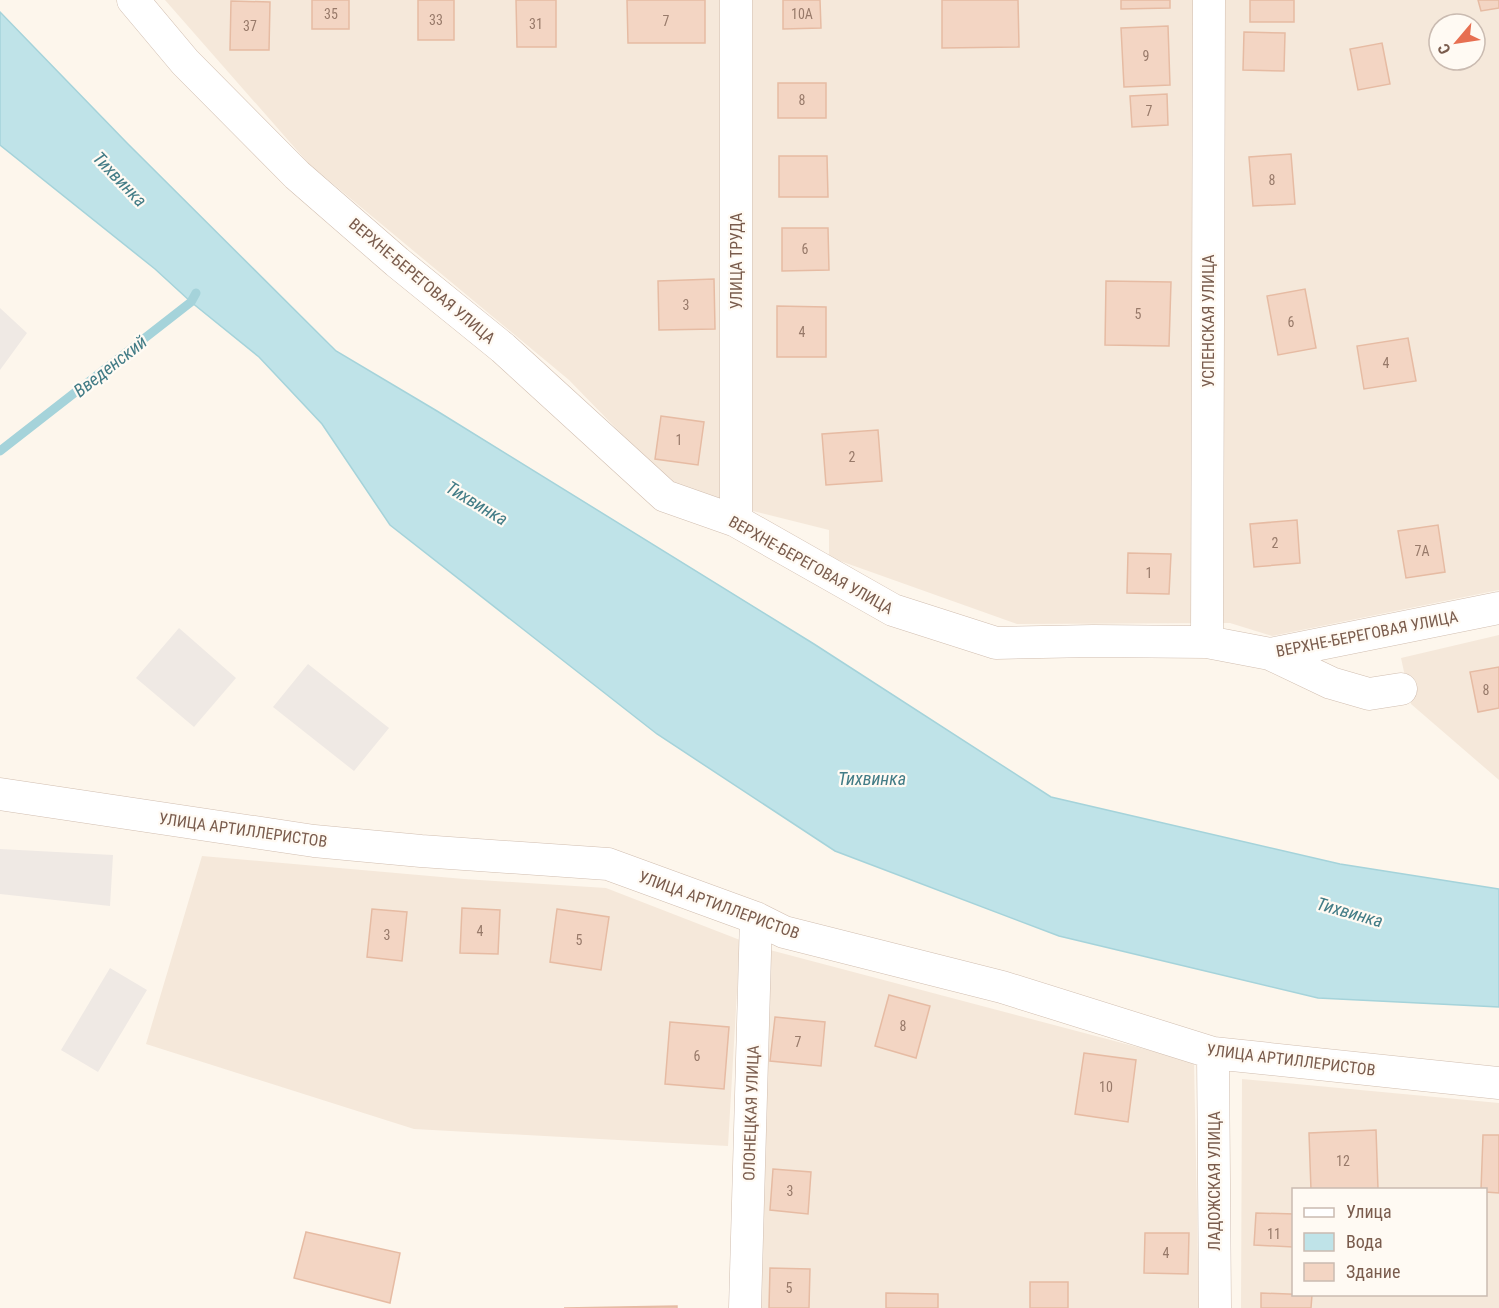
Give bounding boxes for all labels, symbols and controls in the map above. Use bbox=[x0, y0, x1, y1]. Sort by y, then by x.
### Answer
house number: 35 bbox=[324, 6, 338, 22]
house number: 10А bbox=[791, 6, 813, 22]
house number: 33 bbox=[429, 12, 443, 28]
north arrow bbox=[1427, 12, 1487, 72]
house number: 7 bbox=[663, 13, 670, 29]
house number: 31 bbox=[529, 16, 543, 32]
house number: 37 bbox=[243, 18, 257, 34]
text: С bbox=[1434, 40, 1455, 58]
house number: 9 bbox=[1143, 48, 1149, 64]
house number: 8 bbox=[799, 92, 806, 108]
house number: 7 bbox=[1146, 103, 1153, 119]
water label: Тихвинка bbox=[89, 147, 151, 211]
house number: 8 bbox=[1269, 172, 1276, 188]
street label: УЛИЦА ТРУДА bbox=[727, 213, 746, 309]
street label: ВЕРХНЕ-БЕРЕГОВАЯ УЛИЦА bbox=[345, 214, 499, 348]
house number: 6 bbox=[802, 241, 809, 257]
street label: УСПЕНСКАЯ УЛИЦА bbox=[1199, 254, 1218, 388]
house number: 3 bbox=[683, 297, 689, 313]
house number: 5 bbox=[1135, 306, 1142, 322]
house number: 6 bbox=[1288, 314, 1295, 330]
house number: 4 bbox=[799, 324, 806, 340]
water label: Введенский bbox=[69, 331, 151, 401]
house number: 4 bbox=[1383, 355, 1390, 371]
house number: 1 bbox=[676, 432, 682, 448]
house number: 2 bbox=[849, 449, 856, 465]
water label: Тихвинка bbox=[442, 476, 512, 530]
street label: ВЕРХНЕ-БЕРЕГОВАЯ УЛИЦА bbox=[726, 512, 896, 618]
house number: 2 bbox=[1272, 535, 1279, 551]
house number: 7А bbox=[1415, 543, 1429, 559]
house number: 1 bbox=[1146, 565, 1152, 581]
street label: ВЕРХНЕ-БЕРЕГОВАЯ УЛИЦА bbox=[1274, 607, 1460, 661]
house number: 8 bbox=[1483, 682, 1490, 698]
water label: Тихвинка bbox=[838, 768, 906, 789]
street label: УЛИЦА АРТИЛЛЕРИСТОВ bbox=[158, 809, 328, 851]
street label: УЛИЦА АРТИЛЛЕРИСТОВ bbox=[636, 867, 802, 943]
water label: Тихвинка bbox=[1314, 893, 1386, 931]
house number: 4 bbox=[477, 923, 484, 939]
house number: 3 bbox=[384, 927, 390, 943]
house number: 5 bbox=[576, 932, 583, 948]
house number: 8 bbox=[900, 1018, 907, 1034]
house number: 7 bbox=[795, 1034, 802, 1050]
street label: УЛИЦА АРТИЛЛЕРИСТОВ bbox=[1206, 1040, 1376, 1080]
street label: ОЛОНЕЦКАЯ УЛИЦА bbox=[739, 1045, 763, 1181]
house number: 6 bbox=[694, 1048, 701, 1064]
house number: 10 bbox=[1099, 1079, 1113, 1095]
street label: ЛАДОЖСКАЯ УЛИЦА bbox=[1205, 1111, 1224, 1251]
house number: 12 bbox=[1336, 1153, 1350, 1169]
house number: 3 bbox=[787, 1183, 793, 1199]
legend bbox=[1292, 1188, 1487, 1296]
text: Улица bbox=[1346, 1201, 1392, 1222]
house number: 11 bbox=[1267, 1226, 1281, 1242]
text: Вода bbox=[1346, 1231, 1383, 1252]
house number: 4 bbox=[1163, 1245, 1170, 1261]
text: Здание bbox=[1346, 1261, 1400, 1282]
house number: 5 bbox=[786, 1280, 793, 1296]

